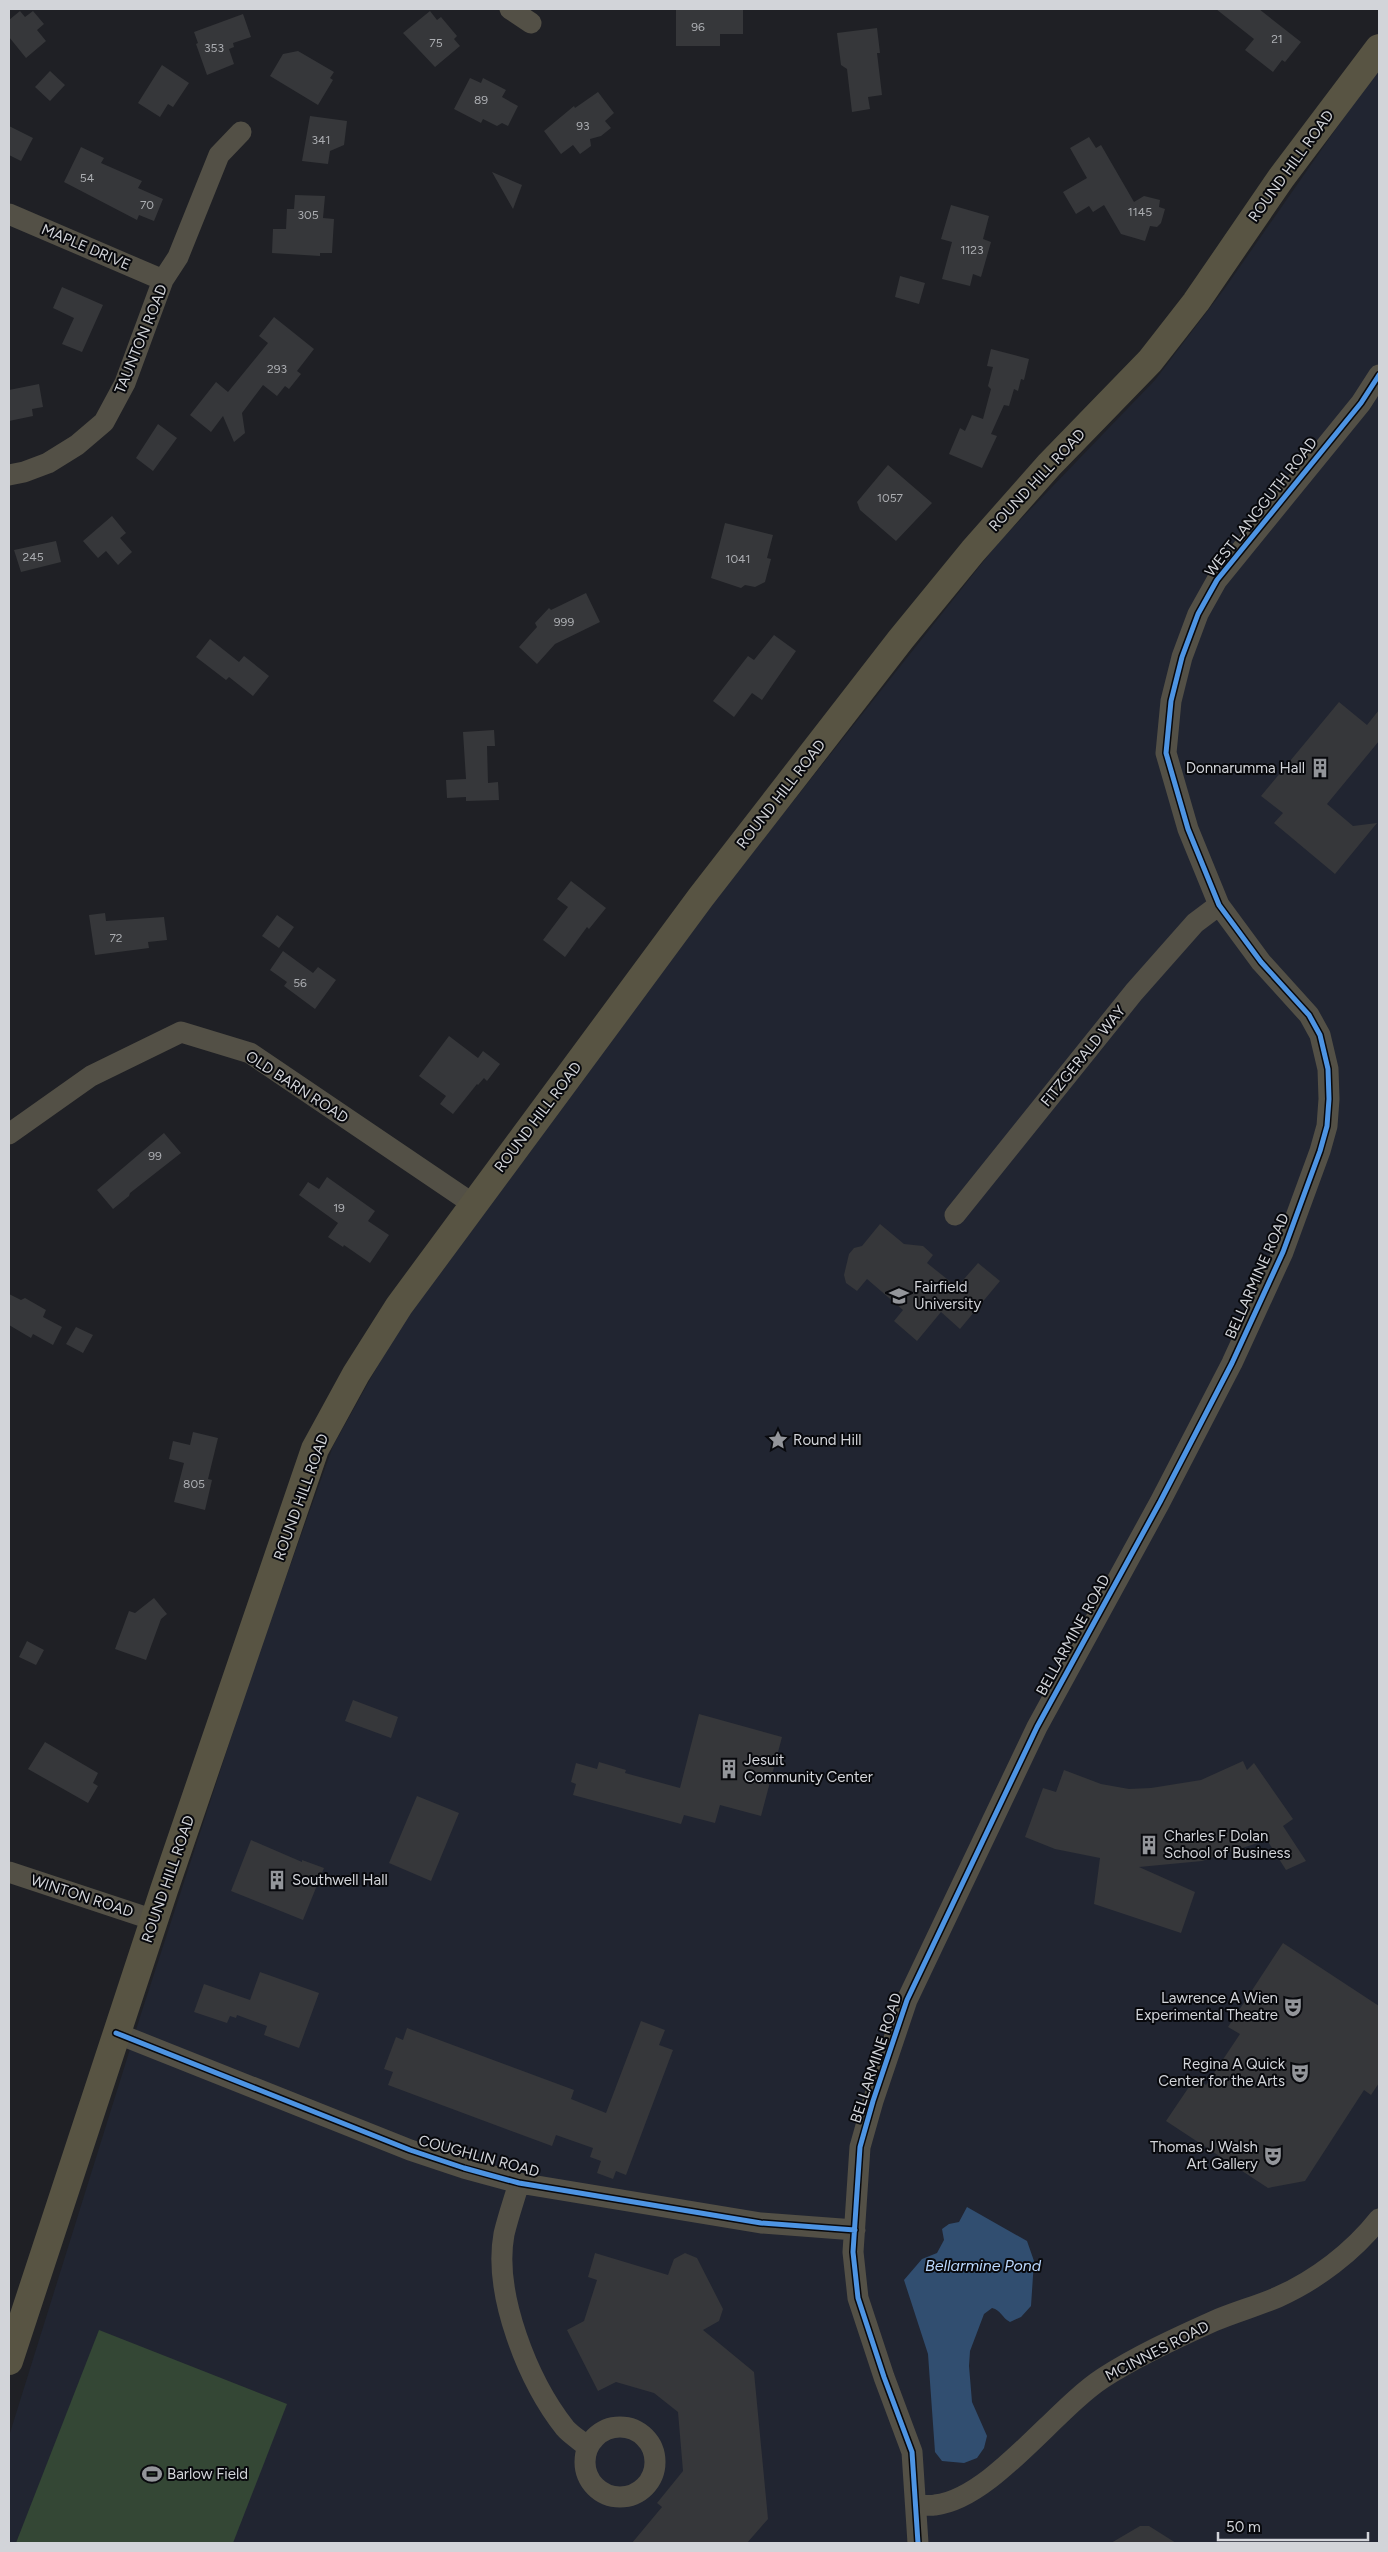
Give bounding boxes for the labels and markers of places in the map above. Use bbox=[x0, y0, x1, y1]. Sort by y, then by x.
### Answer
building icon: Donnarumma Hall bbox=[1309, 757, 1331, 779]
place label: Donnarumma Hall bbox=[1186, 759, 1305, 777]
place label: Fairfield University bbox=[914, 1278, 981, 1313]
school or university icon: Fairfield University bbox=[888, 1285, 910, 1307]
place icon: Round Hill bbox=[767, 1429, 789, 1451]
place label: Round Hill bbox=[793, 1431, 862, 1449]
place label: Jesuit Community Center bbox=[744, 1751, 873, 1786]
building icon: Jesuit Community Center bbox=[718, 1758, 740, 1780]
place label: Charles F Dolan School of Business bbox=[1164, 1827, 1291, 1862]
building icon: Charles F Dolan School of Business bbox=[1138, 1834, 1160, 1856]
building icon: Southwell Hall bbox=[266, 1869, 288, 1891]
place label: Southwell Hall bbox=[292, 1871, 388, 1889]
place label: Lawrence A Wien Experimental Theatre bbox=[1135, 1989, 1278, 2024]
theatre icon: Lawrence A Wien Experimental Theatre bbox=[1282, 1996, 1304, 2018]
place label: Regina A Quick Center for the Arts bbox=[1158, 2055, 1286, 2090]
theatre icon: Regina A Quick Center for the Arts bbox=[1289, 2062, 1311, 2084]
place label: Thomas J Walsh Art Gallery bbox=[1150, 2138, 1258, 2173]
theatre icon: Thomas J Walsh Art Gallery bbox=[1262, 2145, 1284, 2167]
sports icon: Barlow Field bbox=[141, 2463, 163, 2485]
place label: Barlow Field bbox=[167, 2465, 248, 2483]

